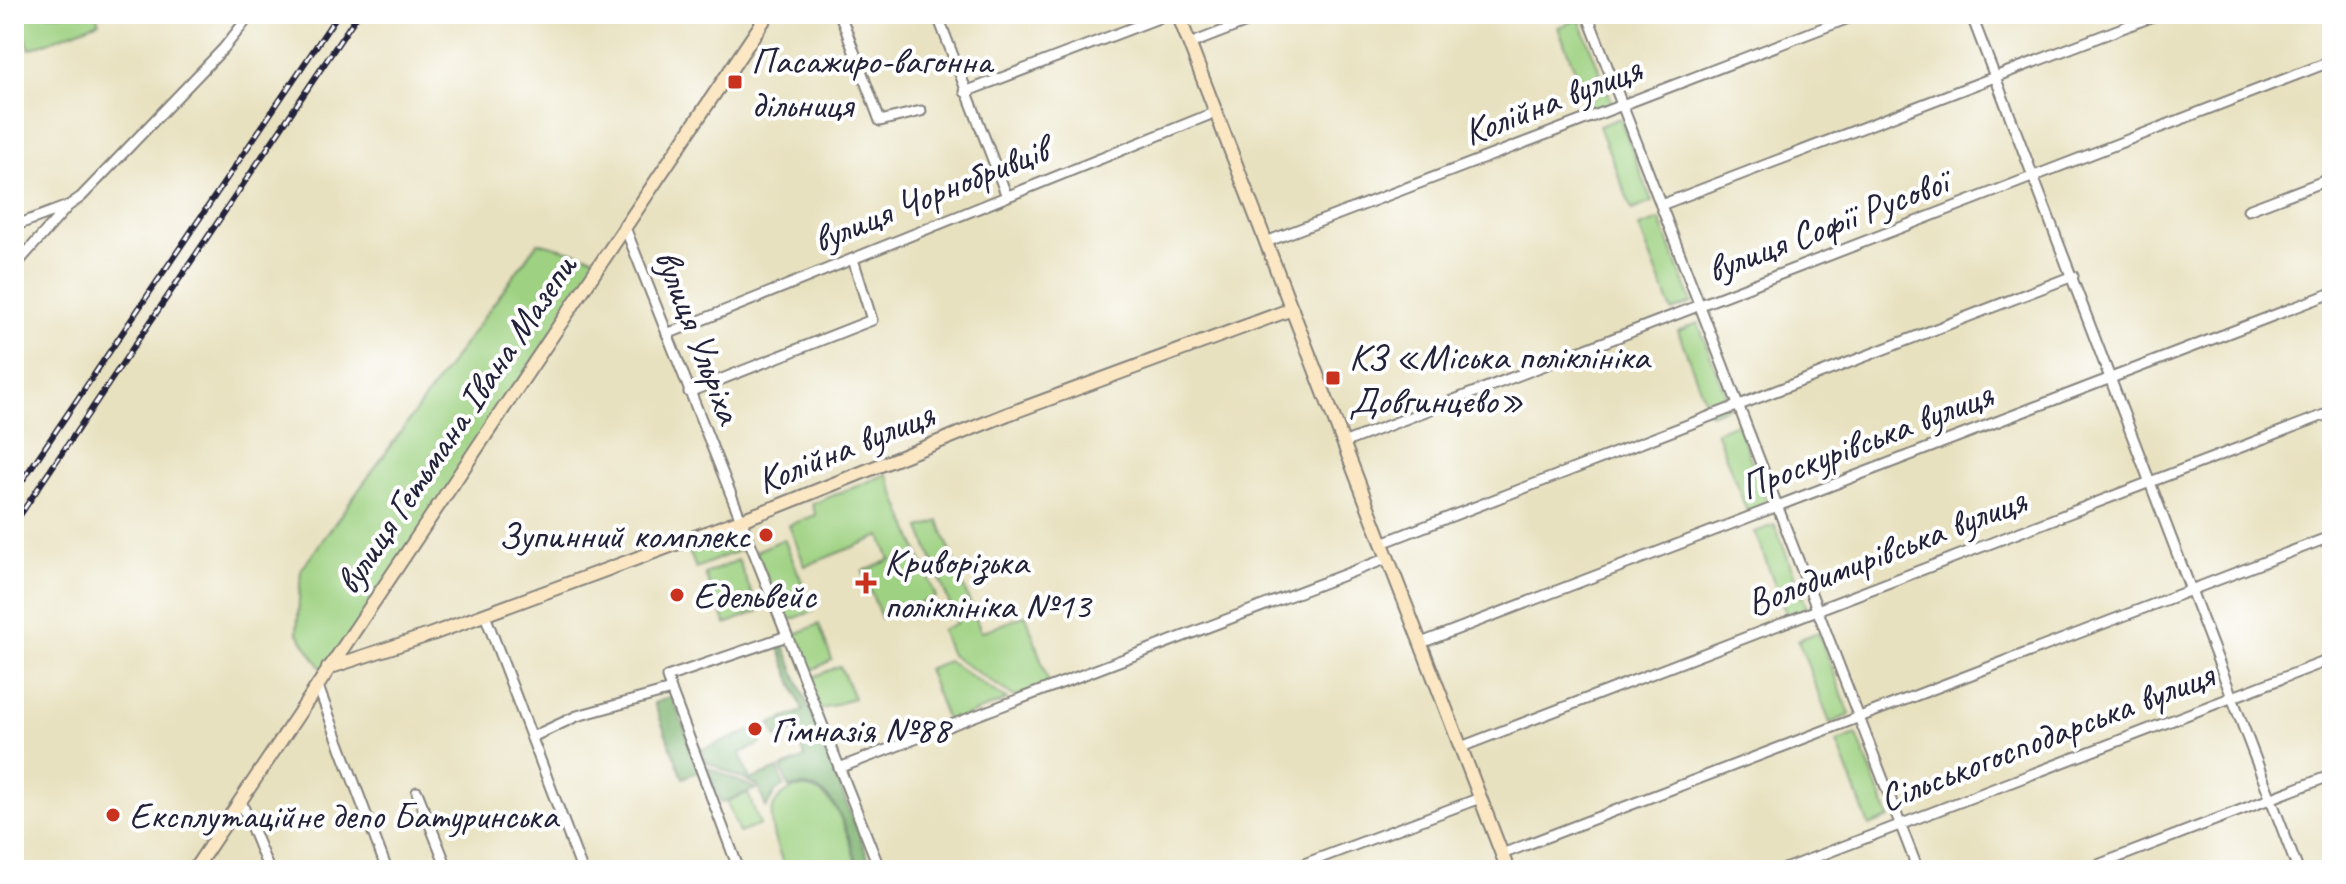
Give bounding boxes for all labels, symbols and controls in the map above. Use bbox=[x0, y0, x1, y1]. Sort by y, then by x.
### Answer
place label: Пасажиро-вагонна дільниця bbox=[751, 37, 995, 128]
street label: Колійна вулиця bbox=[1457, 45, 1649, 156]
marker: Пасажиро-вагонна дільниця bbox=[726, 73, 744, 91]
street label: вулиця Чорнобривців bbox=[806, 123, 1062, 263]
street label: вулиця Софії Русової bbox=[1700, 156, 1961, 293]
street label: вулиця Ульріха bbox=[644, 243, 754, 432]
street label: вулиця Гетьмана Івана Мазепи bbox=[324, 244, 588, 603]
place label: КЗ «Міська поліклініка Довгинцево» bbox=[1349, 333, 1652, 424]
marker: КЗ «Міська поліклініка Довгинцево» bbox=[1324, 369, 1342, 387]
street label: Проскурівська вулиця bbox=[1733, 370, 2000, 510]
street label: Колійна вулиця bbox=[750, 390, 942, 504]
street label: Володимирівська вулиця bbox=[1740, 476, 2034, 626]
place label: Зупинний комплекс bbox=[498, 512, 752, 559]
marker: Зупинний комплекс bbox=[757, 526, 775, 544]
place label: Криворізька поліклініка №13 bbox=[884, 538, 1093, 629]
place label: Едельвейс bbox=[693, 572, 818, 619]
marker: Криворізька поліклініка №13 bbox=[855, 572, 877, 594]
marker: Едельвейс bbox=[668, 586, 686, 604]
street label: Сільськогосподарська вулиця bbox=[1873, 650, 2223, 822]
place label: Гімназія №88 bbox=[771, 706, 954, 753]
marker: Гімназія №88 bbox=[746, 720, 764, 738]
place label: Експлутаційне депо Батуринська bbox=[129, 792, 560, 839]
marker: Експлутаційне депо Батуринська bbox=[104, 806, 122, 824]

